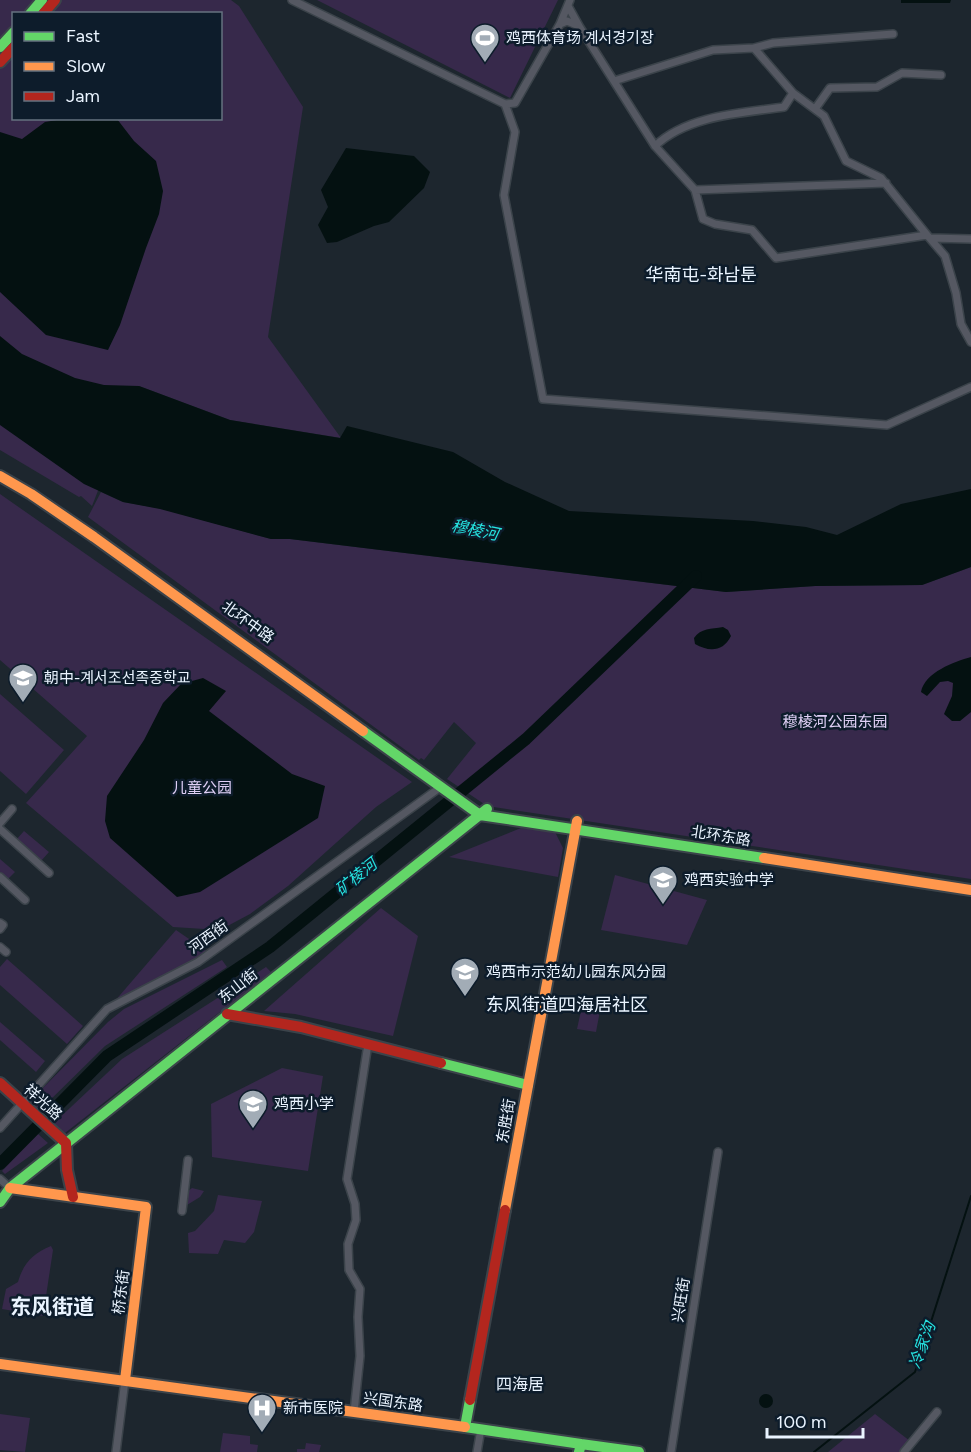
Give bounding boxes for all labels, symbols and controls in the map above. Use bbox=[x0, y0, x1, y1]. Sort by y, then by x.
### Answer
legend bbox=[12, 12, 222, 120]
sports icon: 鸡西体育场 계서경기장 bbox=[469, 22, 501, 64]
text: Fast bbox=[66, 25, 100, 47]
place label: 鸡西体育场 계서경기장 bbox=[506, 29, 654, 47]
text: Slow bbox=[66, 55, 105, 77]
text: Jam bbox=[66, 85, 100, 107]
district label: 华南屯-화남툰 bbox=[645, 264, 757, 286]
water label: 穆棱河 bbox=[450, 516, 503, 544]
street label: 北环中路 bbox=[218, 597, 278, 647]
school or university icon: 朝中-계서조선족중학교 bbox=[7, 662, 39, 704]
place label: 朝中-계서조선족중학교 bbox=[44, 669, 191, 687]
park label: 穆棱河公园东园 bbox=[782, 713, 888, 731]
park label: 儿童公园 bbox=[172, 779, 232, 797]
street label: 北环东路 bbox=[690, 822, 752, 850]
water label: 矿棱河 bbox=[331, 853, 383, 899]
school or university icon: 鸡西实验中学 bbox=[647, 864, 679, 906]
place label: 鸡西实验中学 bbox=[684, 871, 774, 889]
street label: 河西街 bbox=[184, 917, 232, 957]
school or university icon: 鸡西市示范幼儿园东风分园 bbox=[449, 956, 481, 998]
place label: 鸡西市示范幼儿园东风分园 bbox=[486, 963, 666, 981]
street label: 东山街 bbox=[215, 965, 261, 1007]
district label: 东风街道四海居社区 bbox=[486, 994, 648, 1016]
street label: 祥光路 bbox=[20, 1080, 66, 1124]
school or university icon: 鸡西小学 bbox=[237, 1088, 269, 1130]
place label: 鸡西小学 bbox=[274, 1095, 334, 1113]
street label: 东胜街 bbox=[493, 1097, 519, 1145]
street label: 桥东街 bbox=[109, 1269, 133, 1315]
street label: 兴旺街 bbox=[669, 1276, 693, 1324]
district label: 东风街道 bbox=[10, 1294, 94, 1319]
water label: 冷家沟 bbox=[905, 1317, 940, 1371]
district label: 四海居 bbox=[496, 1375, 544, 1394]
street label: 兴国东路 bbox=[362, 1389, 424, 1415]
hospital icon: 新市医院 bbox=[246, 1392, 278, 1434]
place label: 新市医院 bbox=[283, 1399, 343, 1417]
scale bar bbox=[767, 1401, 863, 1439]
text: 100 m bbox=[776, 1411, 826, 1433]

